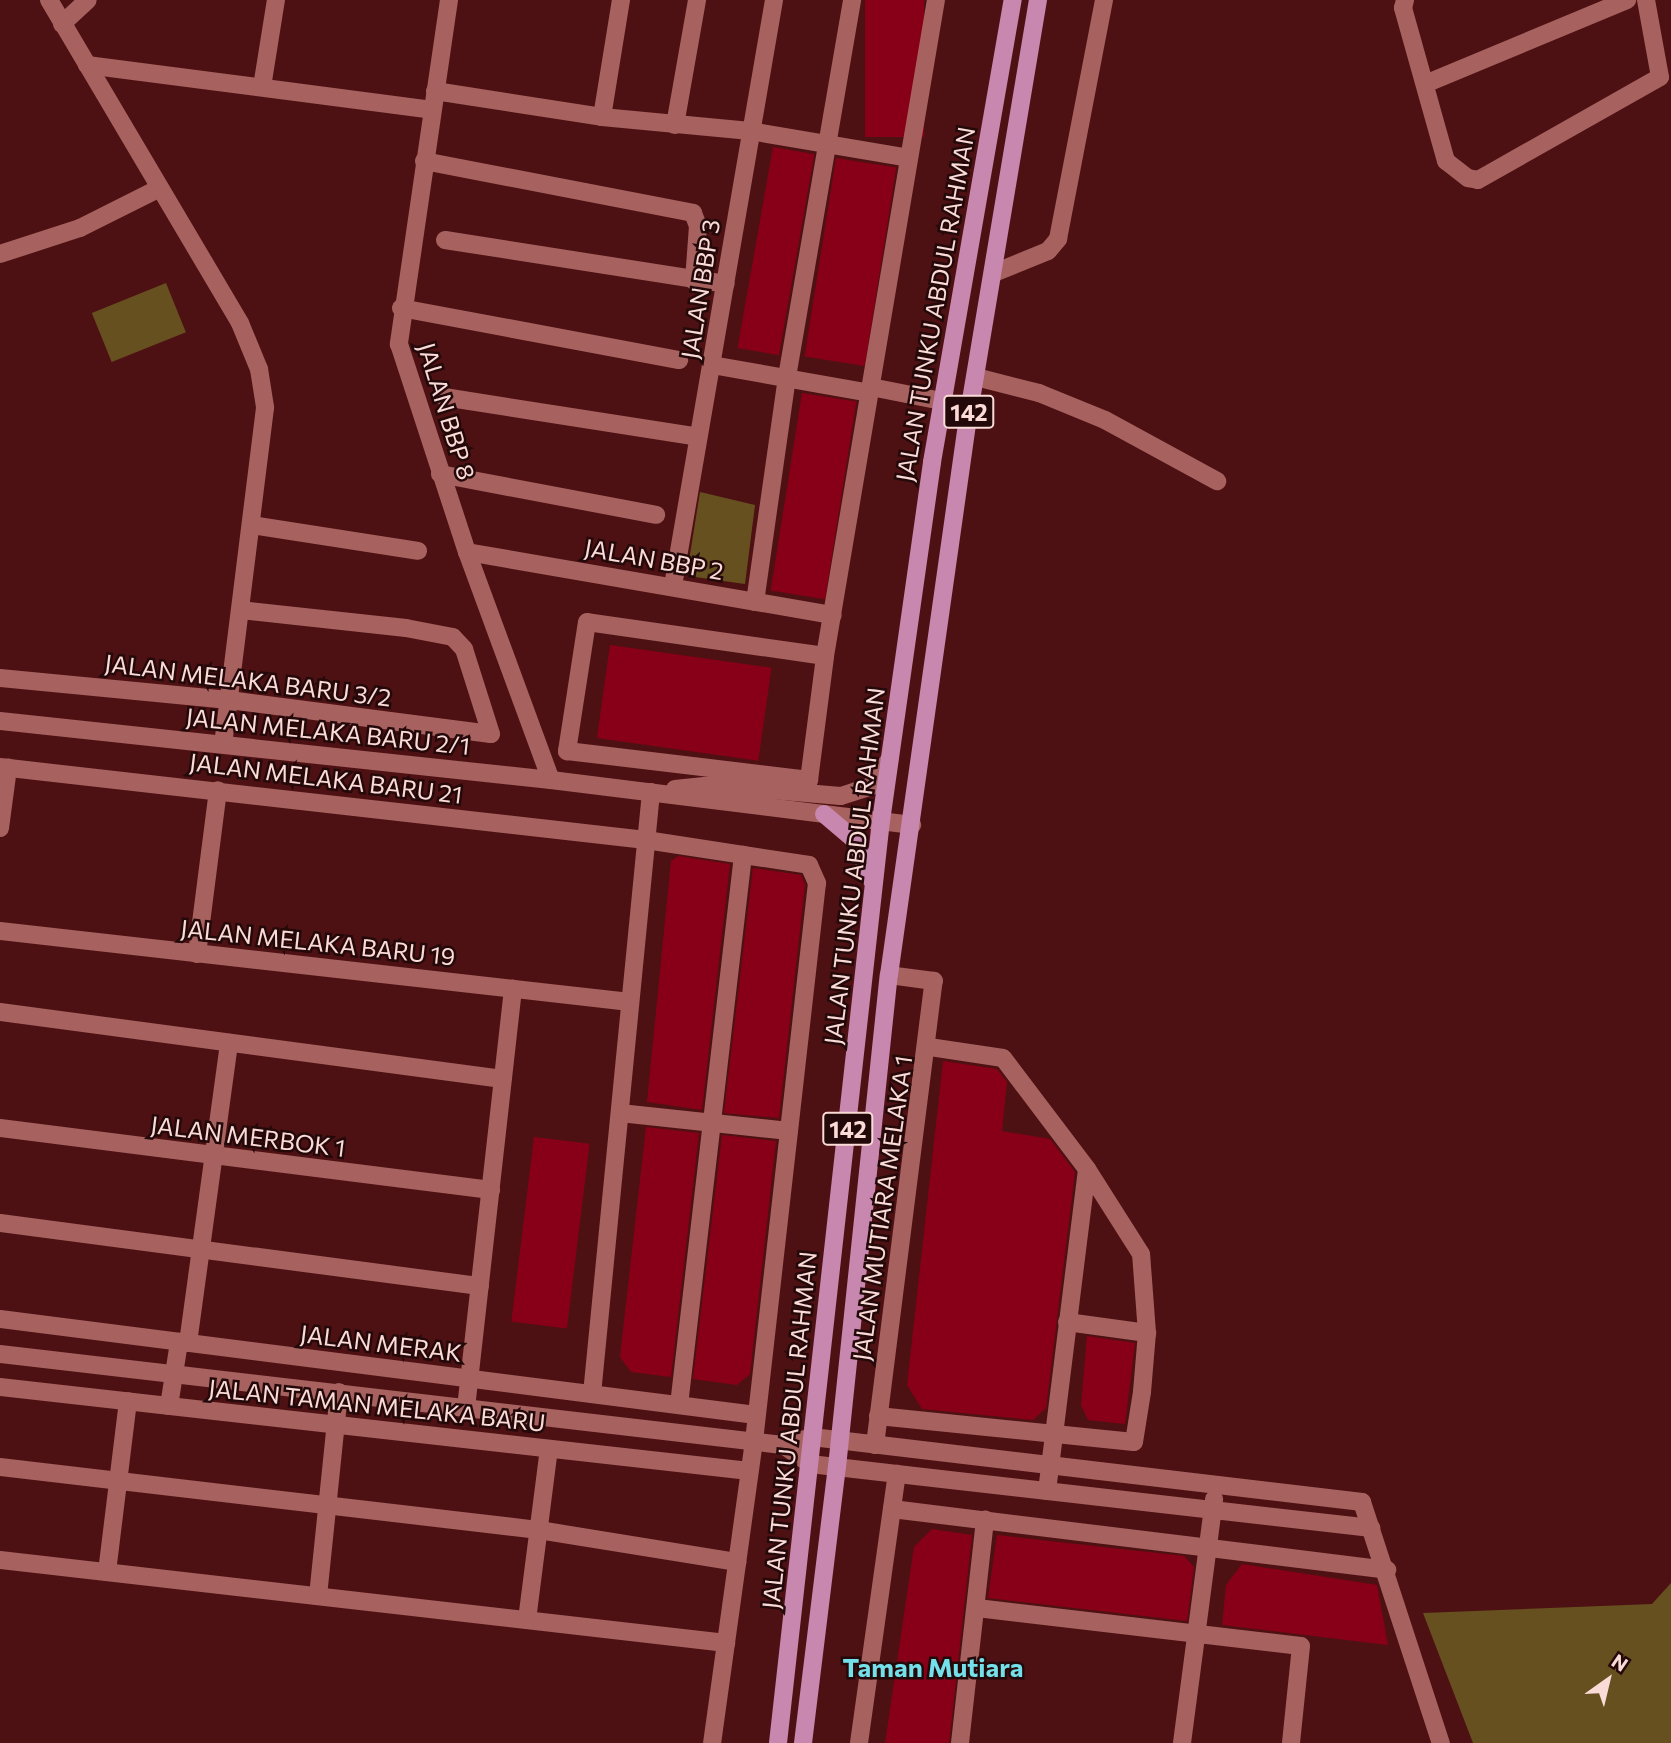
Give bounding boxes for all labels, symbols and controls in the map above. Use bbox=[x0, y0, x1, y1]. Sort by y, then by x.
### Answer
street label: JALAN TUNKU ABDUL RAHMAN bbox=[890, 124, 980, 484]
street label: JALAN BBP 3 bbox=[675, 217, 725, 361]
street label: JALAN BBP 8 bbox=[413, 339, 481, 483]
road number: 142 bbox=[943, 392, 995, 432]
street label: JALAN BBP 2 bbox=[582, 533, 726, 585]
street label: JALAN MELAKA BARU 3/2 bbox=[103, 648, 393, 712]
street label: JALAN TUNKU ABDUL RAHMAN bbox=[818, 686, 890, 1046]
street label: JALAN MELAKA BARU 2/1 bbox=[185, 702, 471, 760]
street label: JALAN MELAKA BARU 21 bbox=[188, 747, 464, 809]
street label: JALAN MELAKA BARU 19 bbox=[179, 913, 457, 971]
street label: JALAN MUTIARA MELAKA 1 bbox=[846, 1054, 918, 1362]
street label: JALAN MERBOK 1 bbox=[149, 1110, 347, 1162]
road number: 142 bbox=[822, 1110, 874, 1148]
street label: JALAN TUNKU ABDUL RAHMAN bbox=[756, 1250, 822, 1610]
street label: JALAN MERAK bbox=[299, 1319, 463, 1367]
street label: JALAN TAMAN MELAKA BARU bbox=[207, 1373, 547, 1437]
north arrow bbox=[1573, 1645, 1643, 1715]
text: N bbox=[1608, 1649, 1632, 1676]
district label: Taman Mutiara bbox=[843, 1651, 1023, 1683]

